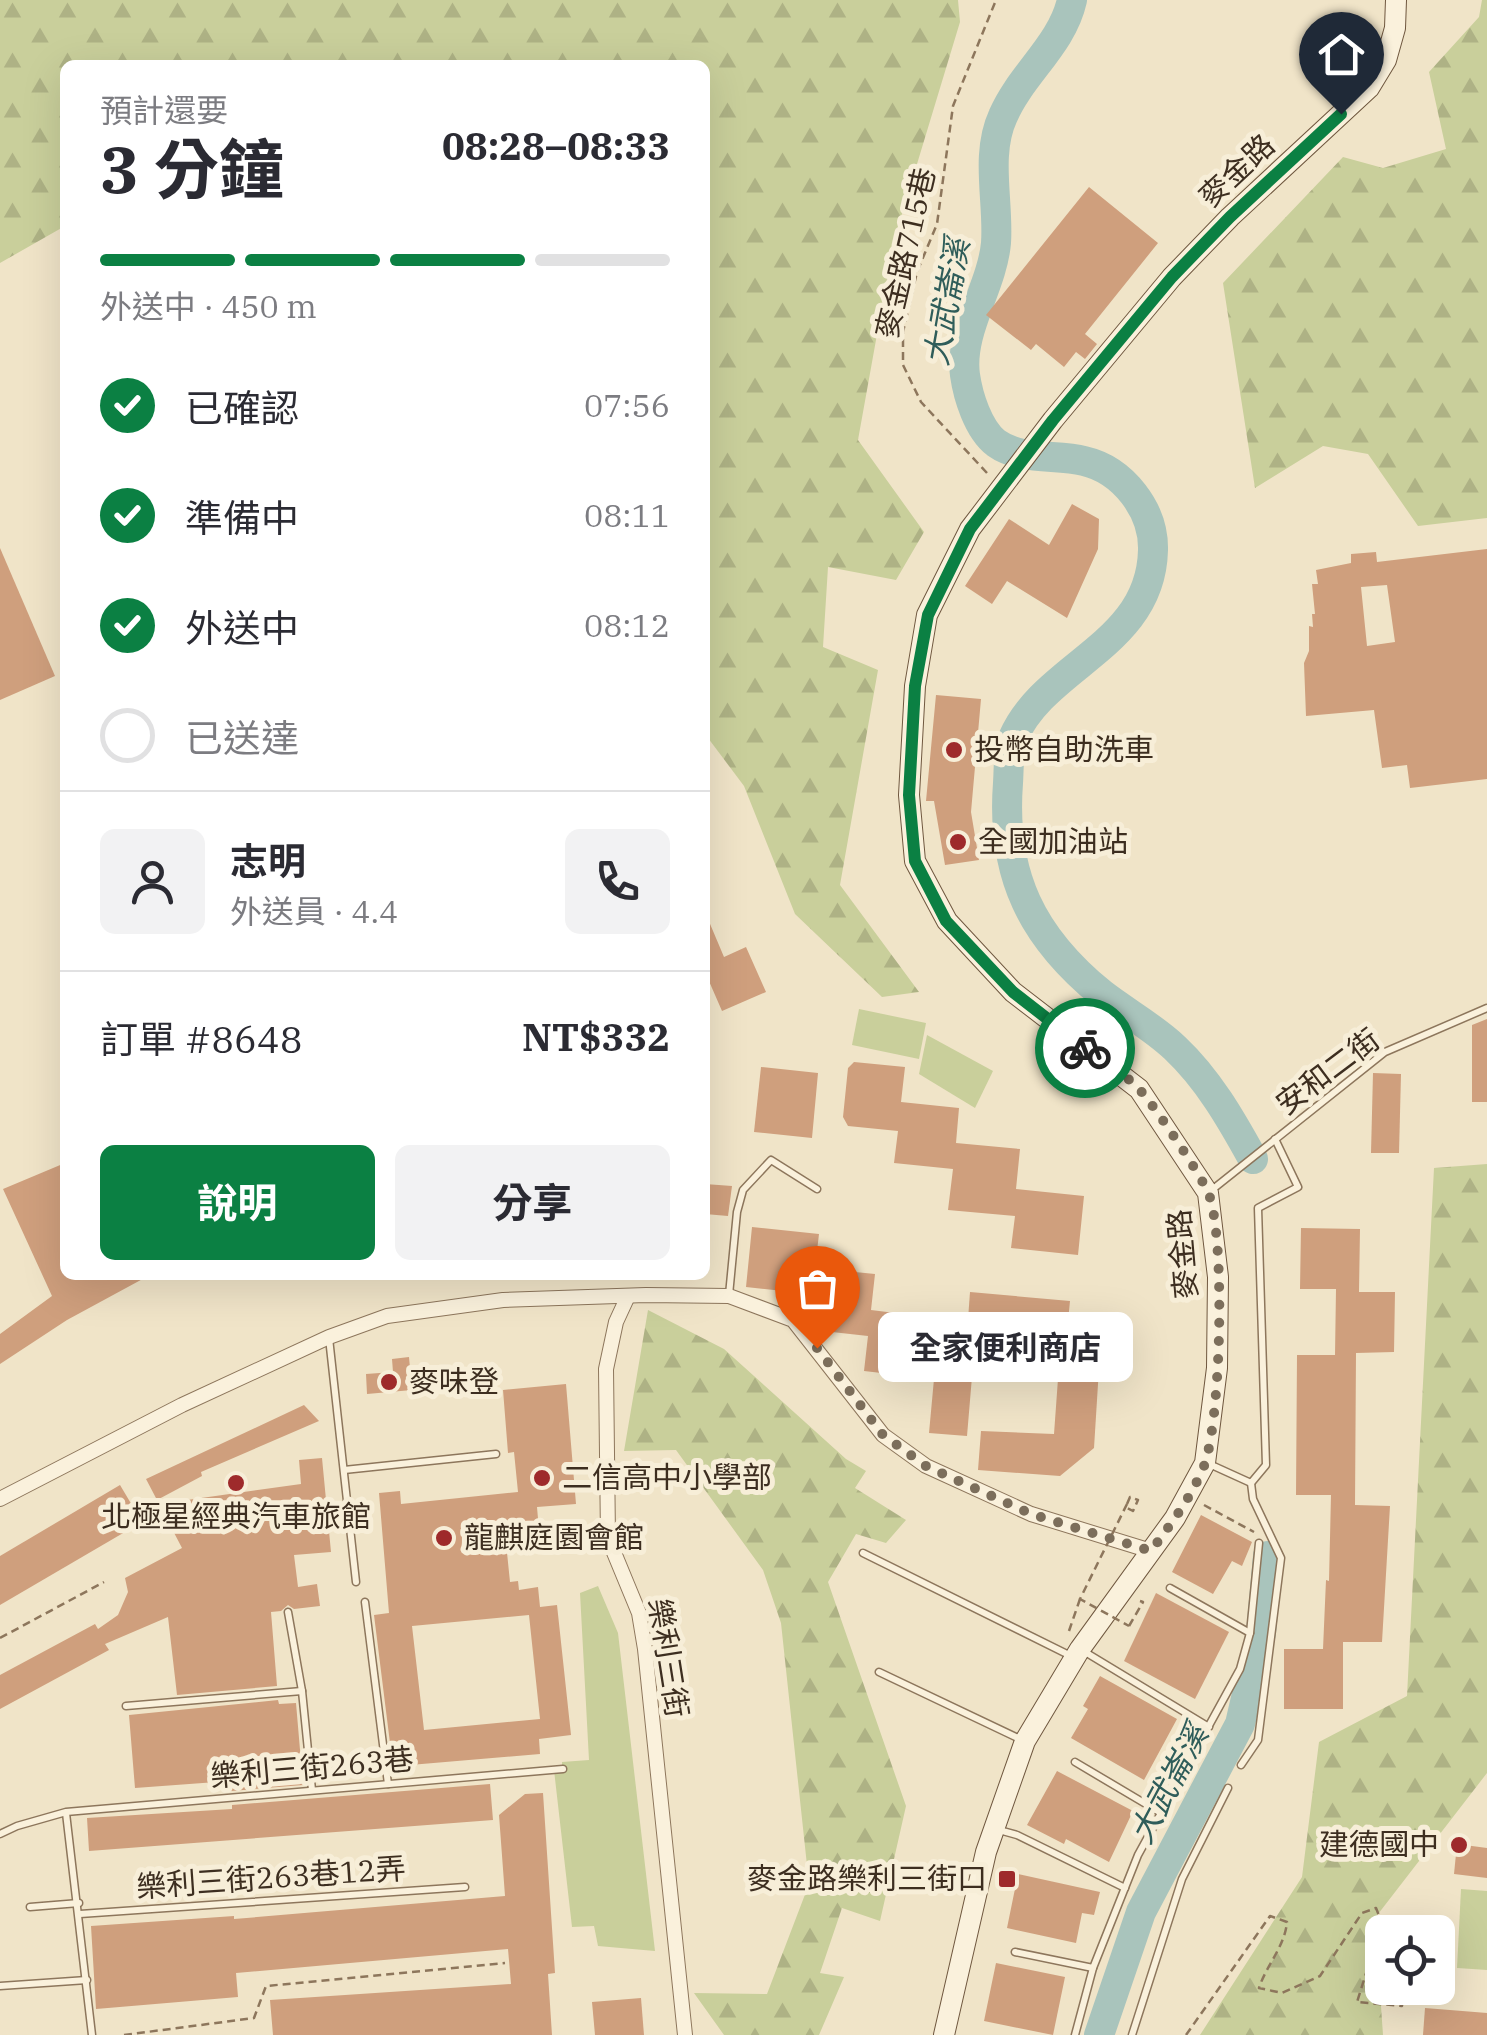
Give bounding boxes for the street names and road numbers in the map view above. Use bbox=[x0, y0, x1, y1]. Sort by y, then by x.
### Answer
street label: 麥金路 bbox=[1190, 125, 1282, 215]
street label: 麥金路715巷 bbox=[866, 164, 943, 342]
street label: 安和二街 bbox=[1267, 1019, 1387, 1122]
street label: 麥金路 bbox=[1158, 1208, 1205, 1301]
street label: 樂利三街 bbox=[641, 1595, 698, 1720]
street label: 樂利三街263巷 bbox=[209, 1738, 415, 1795]
street label: 樂利三街263巷12弄 bbox=[135, 1848, 407, 1905]

